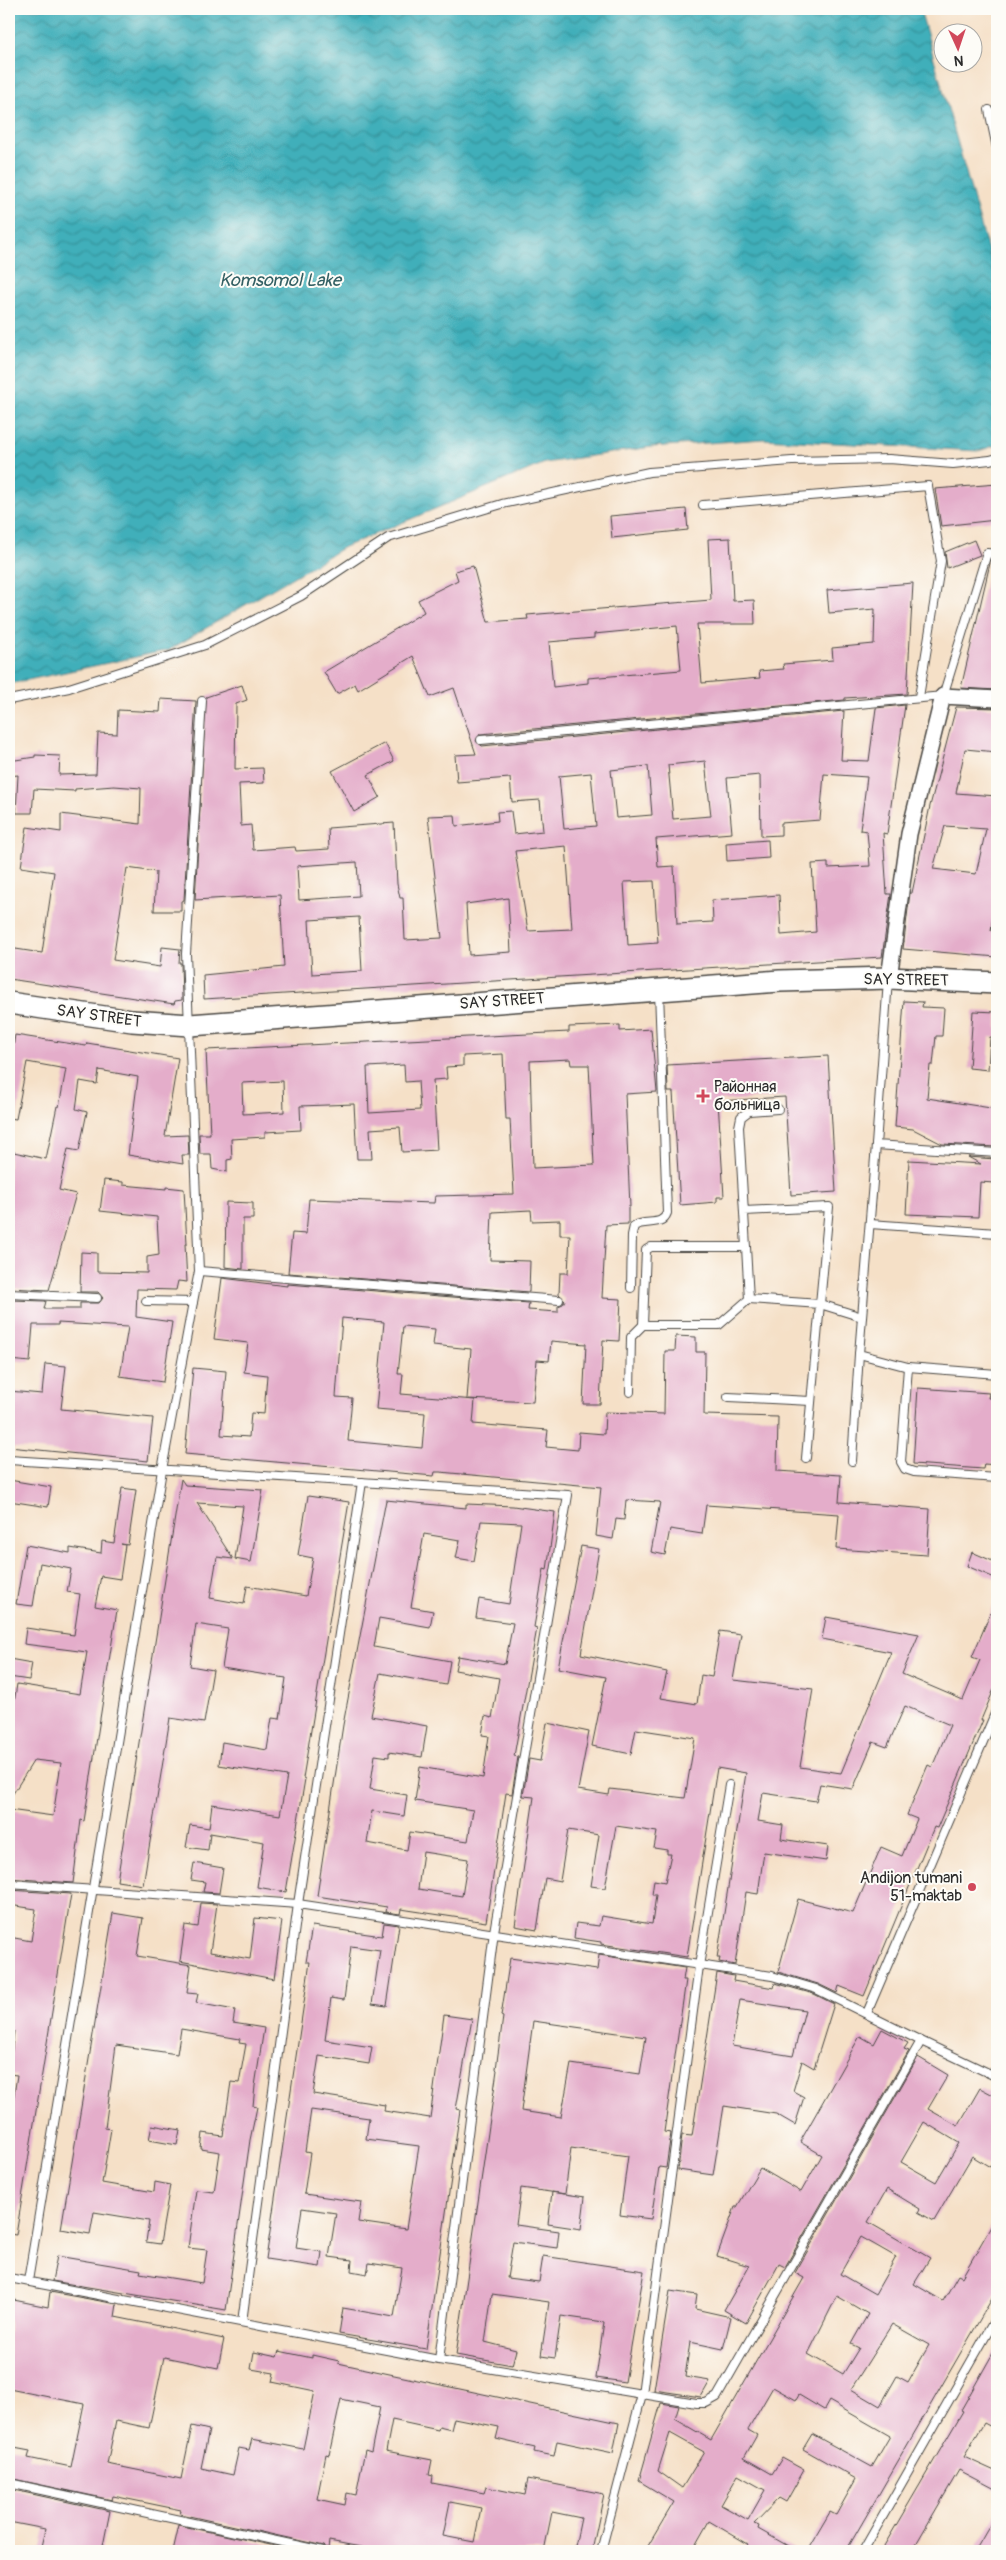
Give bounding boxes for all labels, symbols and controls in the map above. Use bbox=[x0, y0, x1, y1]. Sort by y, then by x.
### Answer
north arrow bbox=[934, 22, 984, 72]
text: N bbox=[953, 52, 964, 69]
water label: Komsomol Lake bbox=[219, 269, 343, 292]
street label: SAY STREET bbox=[863, 969, 949, 991]
street label: SAY STREET bbox=[459, 988, 545, 1014]
street label: SAY STREET bbox=[55, 1000, 143, 1032]
place label: Районная больница bbox=[714, 1077, 780, 1115]
marker: Районная больница bbox=[696, 1089, 710, 1103]
place label: Andijon tumani 51-maktab bbox=[860, 1868, 962, 1906]
marker: Andijon tumani 51-maktab bbox=[966, 1881, 978, 1893]

